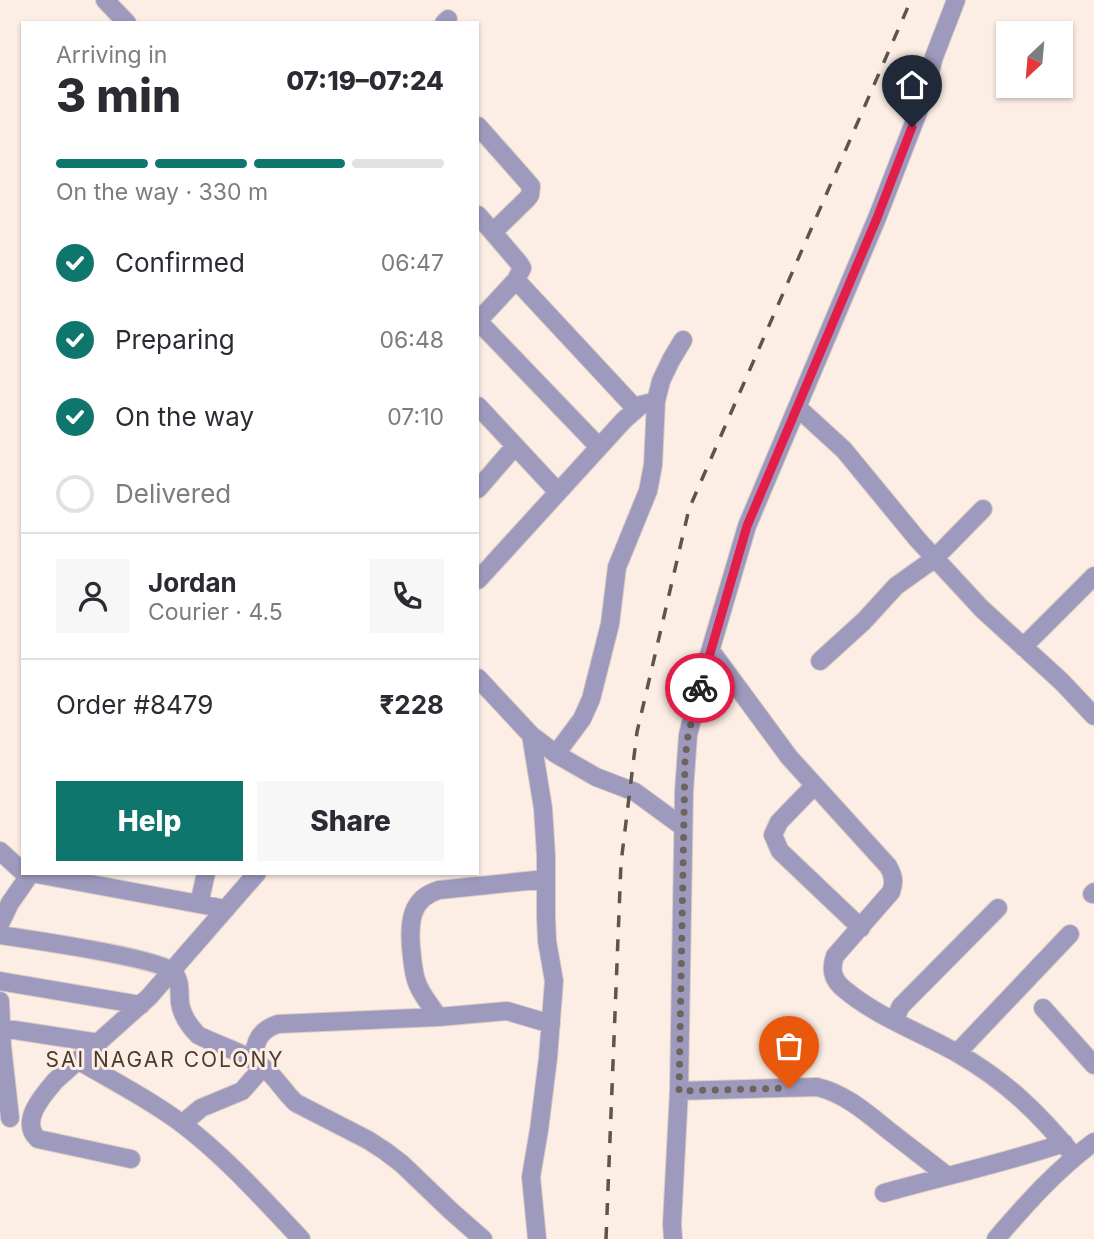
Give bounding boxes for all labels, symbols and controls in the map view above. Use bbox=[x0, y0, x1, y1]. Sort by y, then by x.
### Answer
north arrow bbox=[996, 21, 1073, 98]
map controls bbox=[996, 21, 1073, 98]
text: Arriving in bbox=[56, 41, 167, 69]
pin bbox=[882, 55, 942, 127]
text: 07:19–07:24 bbox=[286, 65, 444, 96]
icon: home bbox=[893, 66, 931, 104]
text: 3 min bbox=[56, 67, 181, 123]
text: On the way · 330 m bbox=[56, 178, 268, 206]
icon: check bbox=[56, 244, 94, 282]
text: Confirmed bbox=[115, 247, 245, 278]
text: 06:47 bbox=[381, 249, 444, 277]
icon: check bbox=[56, 321, 94, 359]
text: Preparing bbox=[115, 324, 235, 355]
text: 06:48 bbox=[380, 326, 444, 354]
icon: check bbox=[56, 398, 94, 436]
text: On the way bbox=[115, 401, 254, 432]
text: 07:10 bbox=[387, 403, 444, 431]
text: Delivered bbox=[115, 478, 231, 509]
button: person bbox=[56, 559, 130, 633]
button: phone bbox=[370, 559, 444, 633]
text: Jordan bbox=[148, 567, 237, 598]
text: Courier · 4.5 bbox=[148, 598, 283, 626]
courier bbox=[665, 653, 735, 723]
icon: bike bbox=[681, 669, 719, 707]
text: Order #8479 bbox=[56, 689, 213, 720]
text: ₹228 bbox=[379, 689, 444, 720]
button: Help bbox=[56, 781, 243, 861]
button: Share bbox=[257, 781, 444, 861]
pin bbox=[759, 1016, 819, 1088]
icon: bag bbox=[770, 1027, 808, 1065]
district label: SAI NAGAR COLONY bbox=[45, 1047, 285, 1072]

